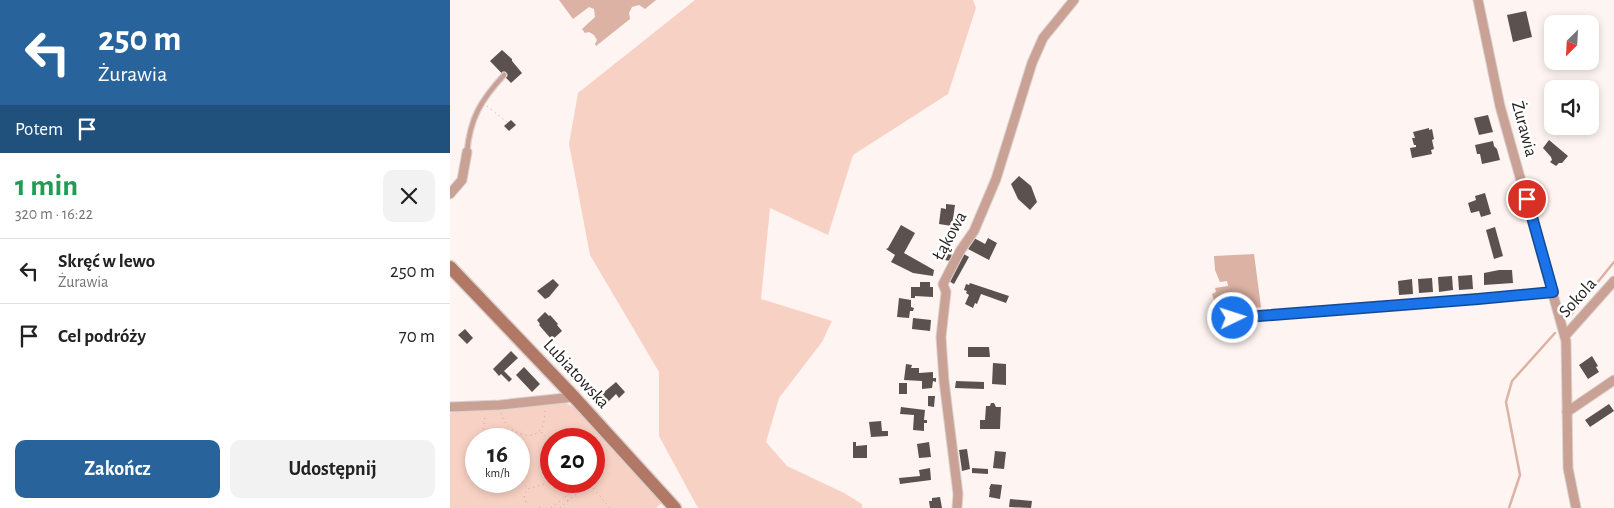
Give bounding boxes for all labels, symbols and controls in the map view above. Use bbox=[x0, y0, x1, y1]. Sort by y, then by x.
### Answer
north arrow bbox=[1544, 15, 1599, 70]
map controls bbox=[1544, 15, 1599, 135]
icon: left bbox=[15, 20, 80, 85]
text: 250 m bbox=[98, 22, 181, 57]
text: Żurawia bbox=[98, 63, 167, 85]
button: sound bbox=[1544, 80, 1599, 135]
street label: Żurawia bbox=[1508, 99, 1542, 159]
icon: arrive bbox=[73, 115, 101, 143]
text: Potem bbox=[15, 120, 63, 139]
button: close bbox=[383, 170, 435, 222]
text: 1 min bbox=[15, 171, 78, 201]
pin bbox=[1506, 178, 1548, 220]
icon: arrive bbox=[1513, 185, 1541, 213]
text: 320 m · 16:22 bbox=[15, 206, 93, 222]
street label: Łąkowa bbox=[929, 209, 971, 263]
text: Skręć w lewo bbox=[58, 252, 155, 271]
icon: left bbox=[15, 257, 43, 285]
text: 250 m bbox=[390, 262, 435, 281]
text: Żurawia bbox=[58, 274, 108, 290]
street label: Sokola bbox=[1556, 275, 1600, 321]
position arrow bbox=[1206, 291, 1258, 343]
icon: arrive bbox=[15, 322, 43, 350]
text: Cel podróży bbox=[58, 327, 146, 346]
text: 70 m bbox=[399, 327, 435, 346]
street label: Lubiatowska bbox=[540, 336, 612, 412]
speed limit sign: 20 bbox=[540, 428, 605, 493]
button: Zakończ bbox=[15, 440, 220, 498]
button: Udostępnij bbox=[230, 440, 435, 498]
text: 16 bbox=[487, 442, 508, 467]
text: km/h bbox=[485, 467, 510, 479]

